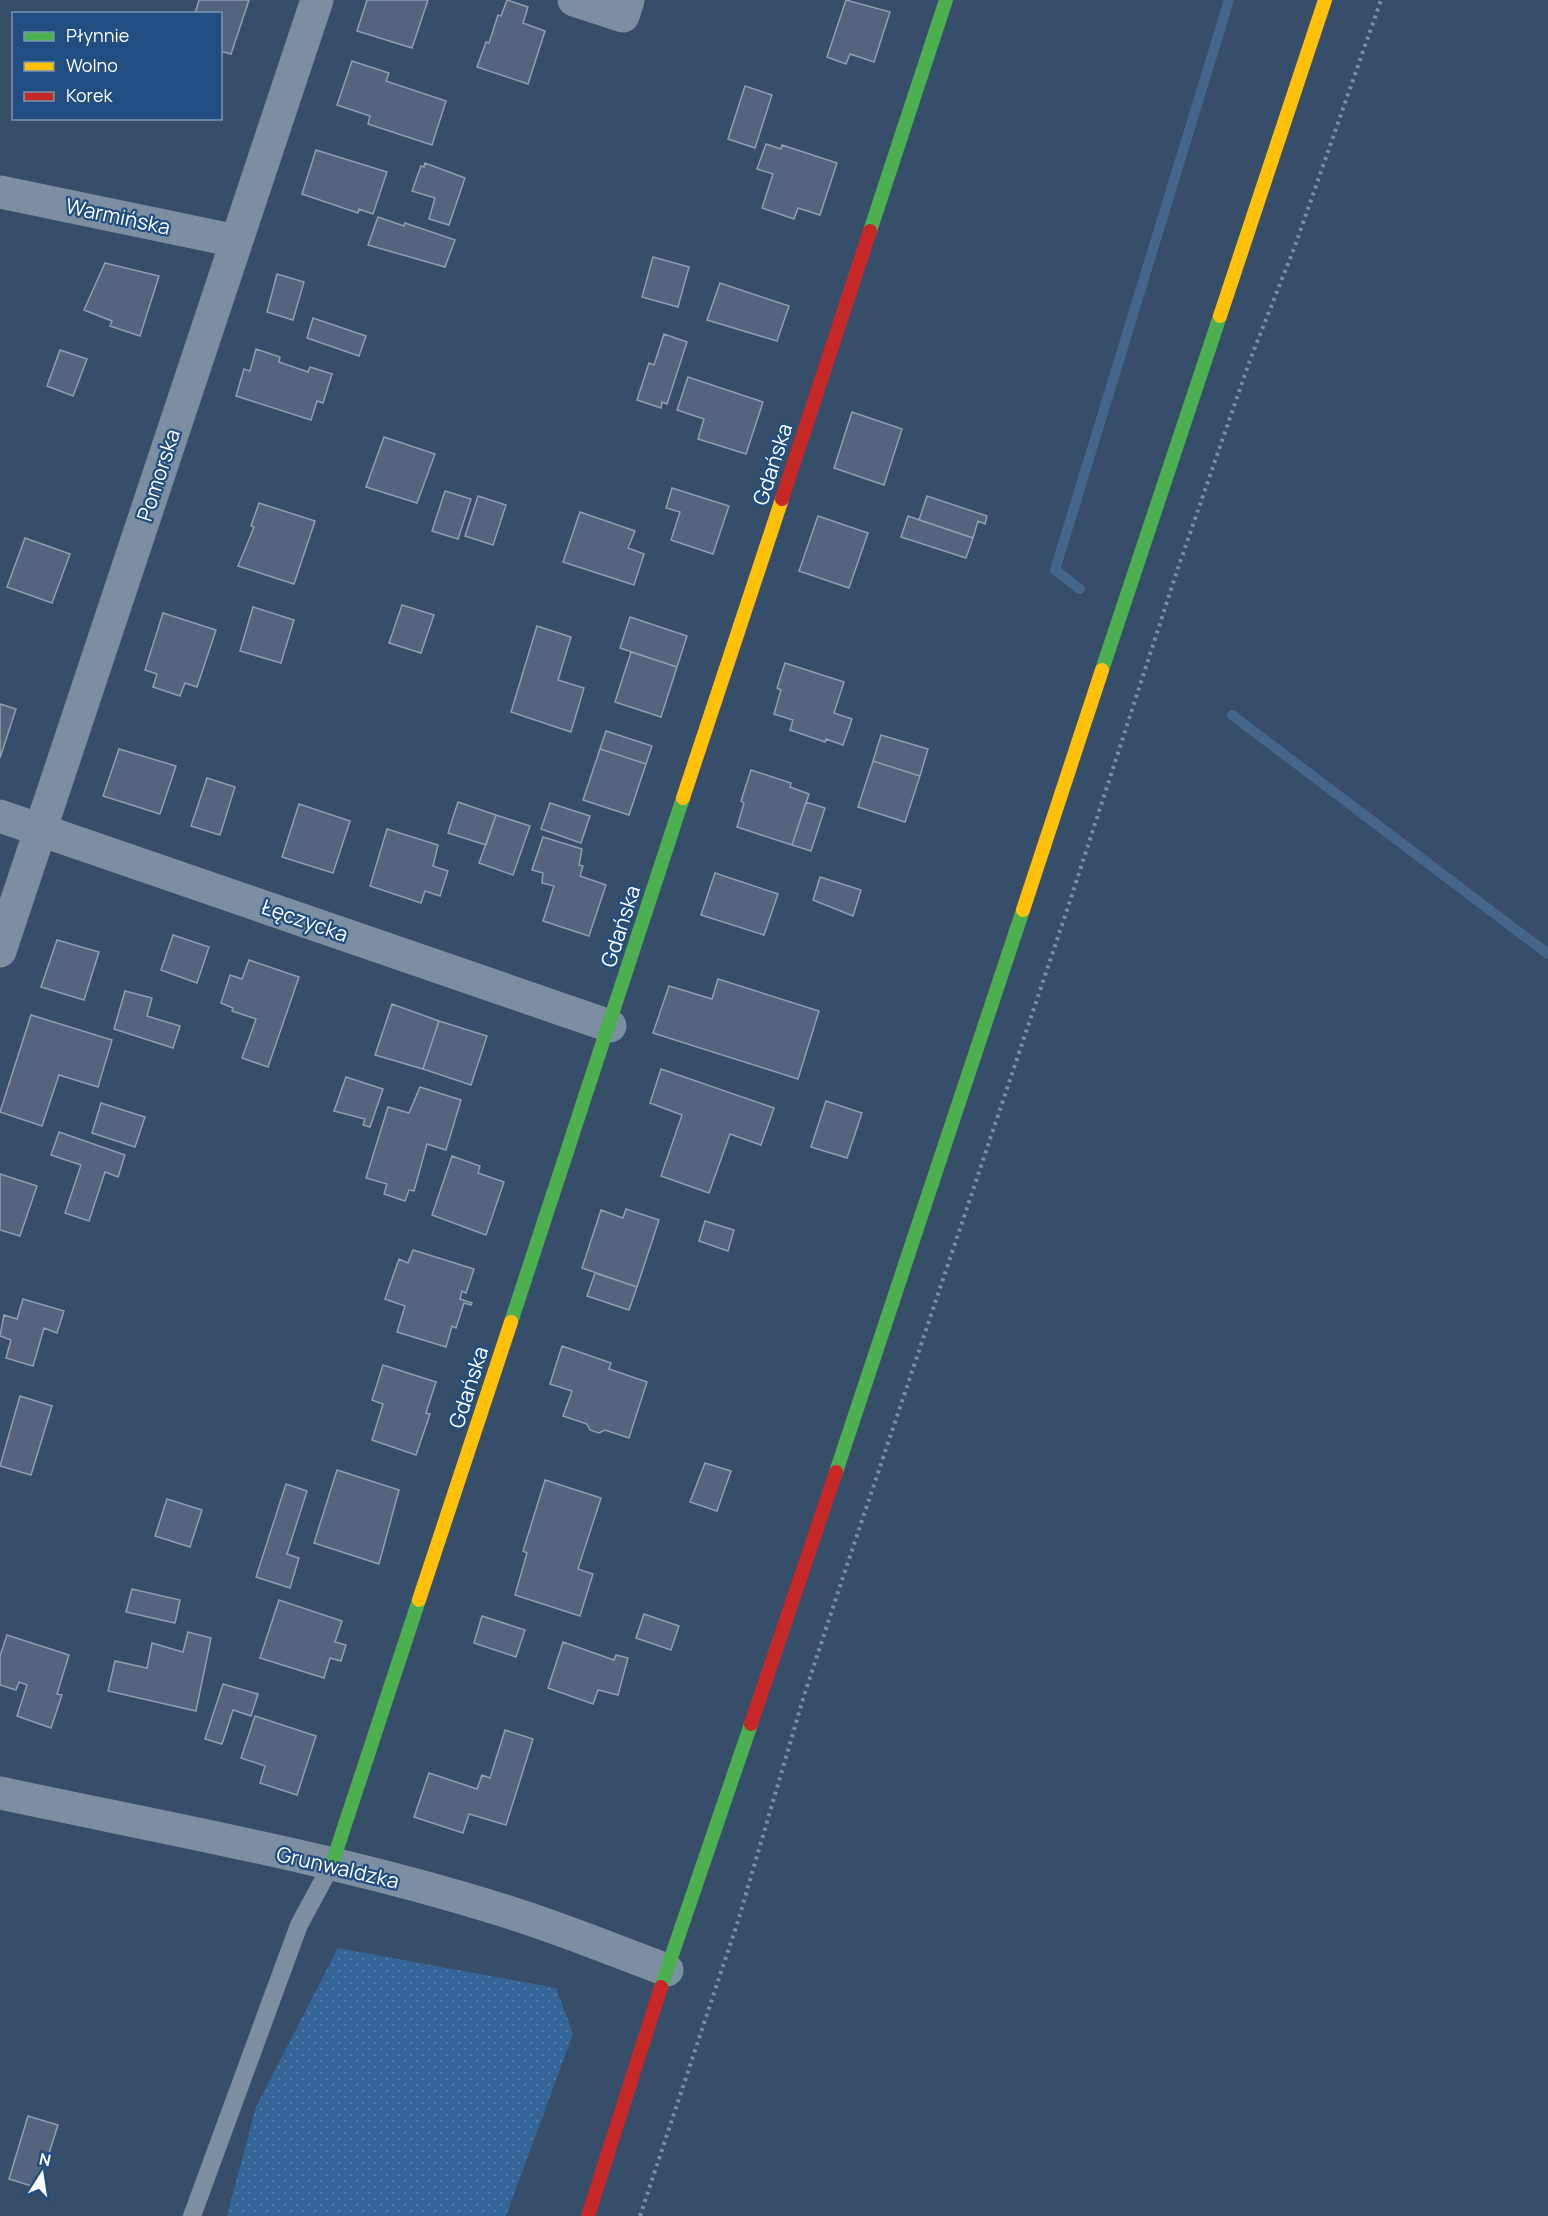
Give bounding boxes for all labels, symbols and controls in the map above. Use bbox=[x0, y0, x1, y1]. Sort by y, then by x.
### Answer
legend bbox=[12, 12, 222, 120]
text: Płynnie bbox=[66, 23, 129, 47]
text: Wolno bbox=[66, 53, 118, 77]
text: Korek bbox=[66, 83, 113, 107]
street label: Warmińska bbox=[63, 191, 173, 241]
street label: Gdańska bbox=[746, 419, 798, 509]
street label: Pomorska bbox=[130, 425, 186, 525]
street label: Gdańska bbox=[594, 881, 646, 971]
street label: Łęczycka bbox=[258, 892, 352, 948]
street label: Gdańska bbox=[442, 1342, 494, 1432]
street label: Grunwaldzka bbox=[274, 1839, 402, 1895]
north arrow bbox=[12, 2144, 72, 2204]
text: N bbox=[37, 2147, 53, 2171]

